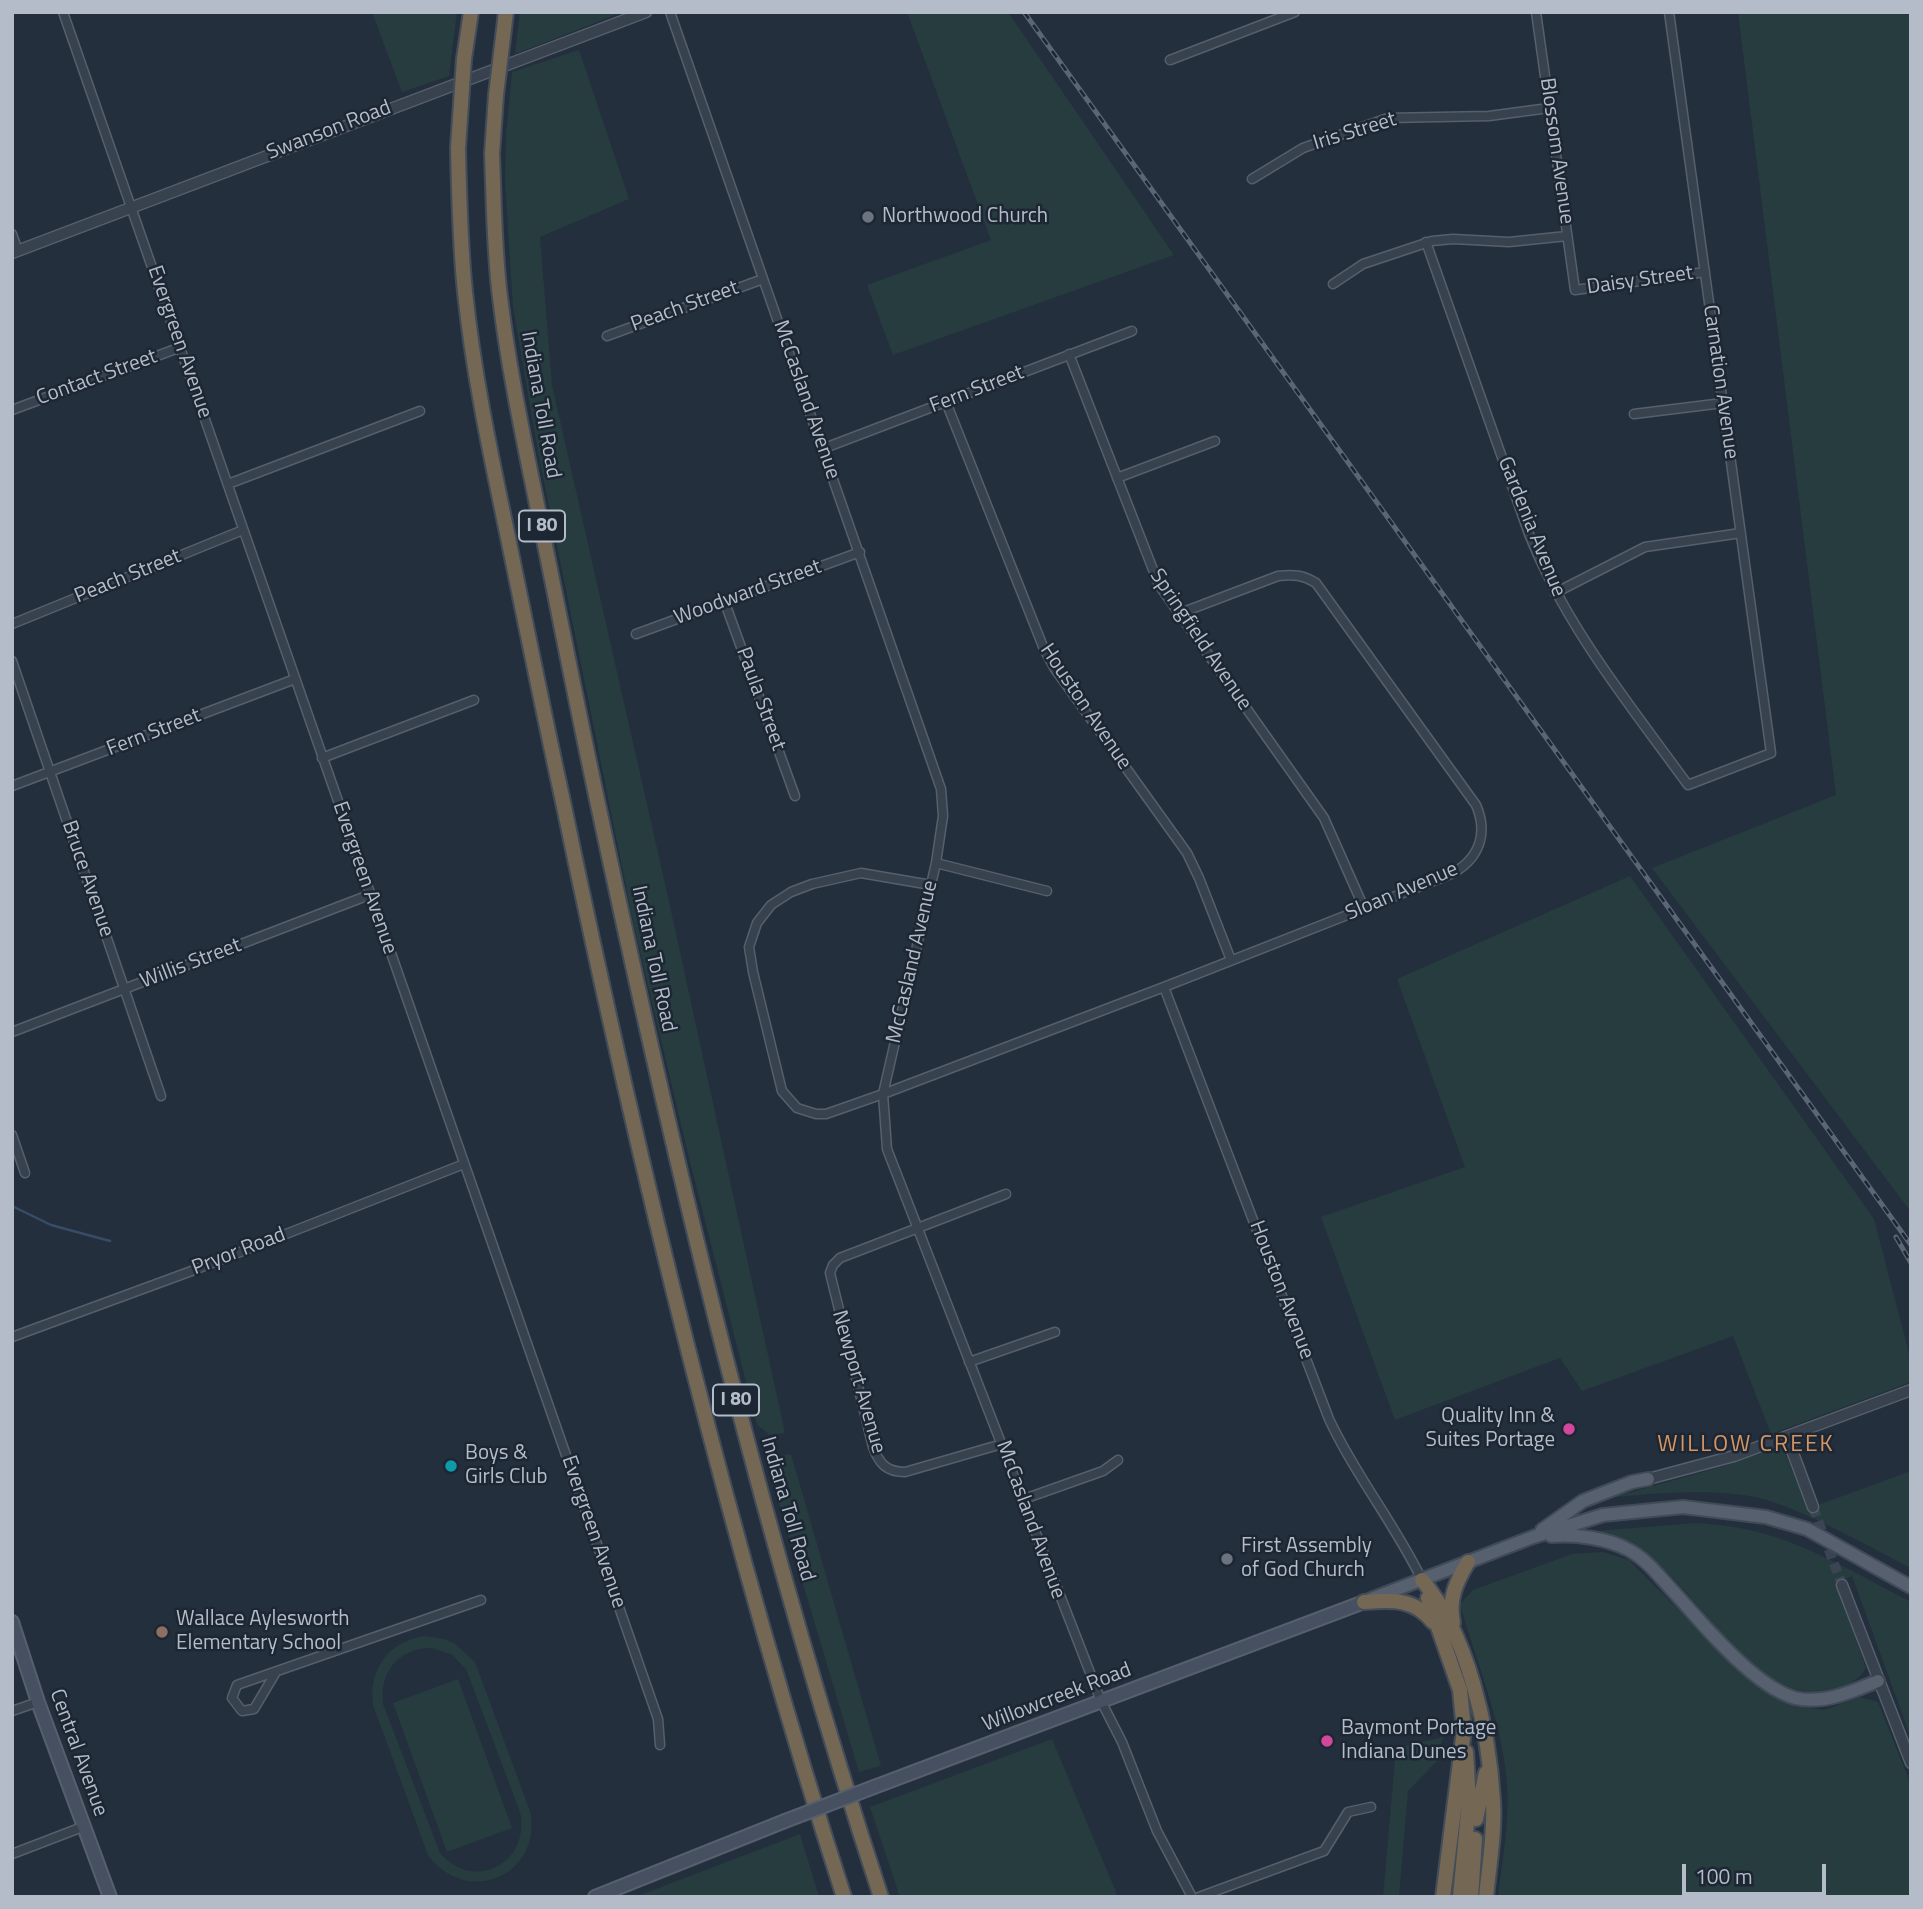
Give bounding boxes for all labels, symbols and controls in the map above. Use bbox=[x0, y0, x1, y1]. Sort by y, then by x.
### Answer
street label: Blossom Avenue bbox=[1533, 76, 1579, 226]
street label: Swanson Road bbox=[263, 96, 395, 166]
street label: Iris Street bbox=[1310, 107, 1400, 157]
place label: Northwood Church bbox=[882, 204, 1048, 230]
marker: Northwood Church bbox=[860, 209, 876, 225]
street label: Daisy Street bbox=[1585, 261, 1695, 301]
street label: Evergreen Avenue bbox=[141, 262, 217, 422]
street label: Peach Street bbox=[628, 276, 742, 338]
street label: Carnation Avenue bbox=[1697, 303, 1743, 461]
street label: McCasland Avenue bbox=[767, 317, 845, 483]
street label: Indiana Toll Road bbox=[515, 329, 565, 481]
street label: Contact Street bbox=[33, 344, 161, 412]
street label: Fern Street bbox=[926, 361, 1028, 419]
street label: Gardenia Avenue bbox=[1491, 453, 1571, 601]
road number: I 80 bbox=[519, 510, 565, 541]
street label: Peach Street bbox=[71, 544, 185, 610]
street label: Woodward Street bbox=[671, 555, 825, 631]
street label: Springfield Avenue bbox=[1143, 565, 1257, 715]
street label: Houston Avenue bbox=[1034, 639, 1136, 775]
street label: Paula Street bbox=[730, 644, 790, 754]
street label: Fern Street bbox=[103, 704, 205, 762]
street label: Evergreen Avenue bbox=[326, 798, 402, 958]
street label: Bruce Avenue bbox=[55, 818, 119, 940]
street label: Sloan Avenue bbox=[1342, 857, 1462, 927]
street label: McCasland Avenue bbox=[882, 878, 944, 1046]
street label: Indiana Toll Road bbox=[625, 883, 681, 1035]
street label: Willis Street bbox=[137, 933, 245, 995]
street label: Houston Avenue bbox=[1243, 1217, 1319, 1363]
street label: Pryor Road bbox=[189, 1223, 289, 1281]
street label: Newport Avenue bbox=[826, 1308, 890, 1456]
road number: I 80 bbox=[713, 1384, 759, 1416]
place label: Quality Inn & Suites Portage bbox=[1425, 1404, 1555, 1454]
marker: Quality Inn & Suites Portage bbox=[1561, 1421, 1577, 1437]
district label: WILLOW CREEK bbox=[1659, 1431, 1833, 1459]
street label: Indiana Toll Road bbox=[754, 1434, 820, 1584]
street label: McCasland Avenue bbox=[990, 1437, 1070, 1603]
place label: Boys & Girls Club bbox=[465, 1441, 548, 1491]
street label: Evergreen Avenue bbox=[555, 1452, 631, 1612]
marker: Boys & Girls Club bbox=[443, 1458, 459, 1474]
place label: First Assembly of God Church bbox=[1241, 1534, 1372, 1584]
marker: First Assembly of God Church bbox=[1219, 1551, 1235, 1567]
place label: Wallace Aylesworth Elementary School bbox=[176, 1607, 350, 1657]
marker: Wallace Aylesworth Elementary School bbox=[154, 1624, 170, 1640]
street label: Willowcreek Road bbox=[979, 1658, 1135, 1738]
street label: Central Avenue bbox=[43, 1686, 113, 1820]
place label: Baymont Portage Indiana Dunes bbox=[1341, 1716, 1496, 1766]
marker: Baymont Portage Indiana Dunes bbox=[1319, 1733, 1335, 1749]
scale bar bbox=[1685, 1850, 1828, 1894]
text: 100 m bbox=[1695, 1860, 1752, 1892]

